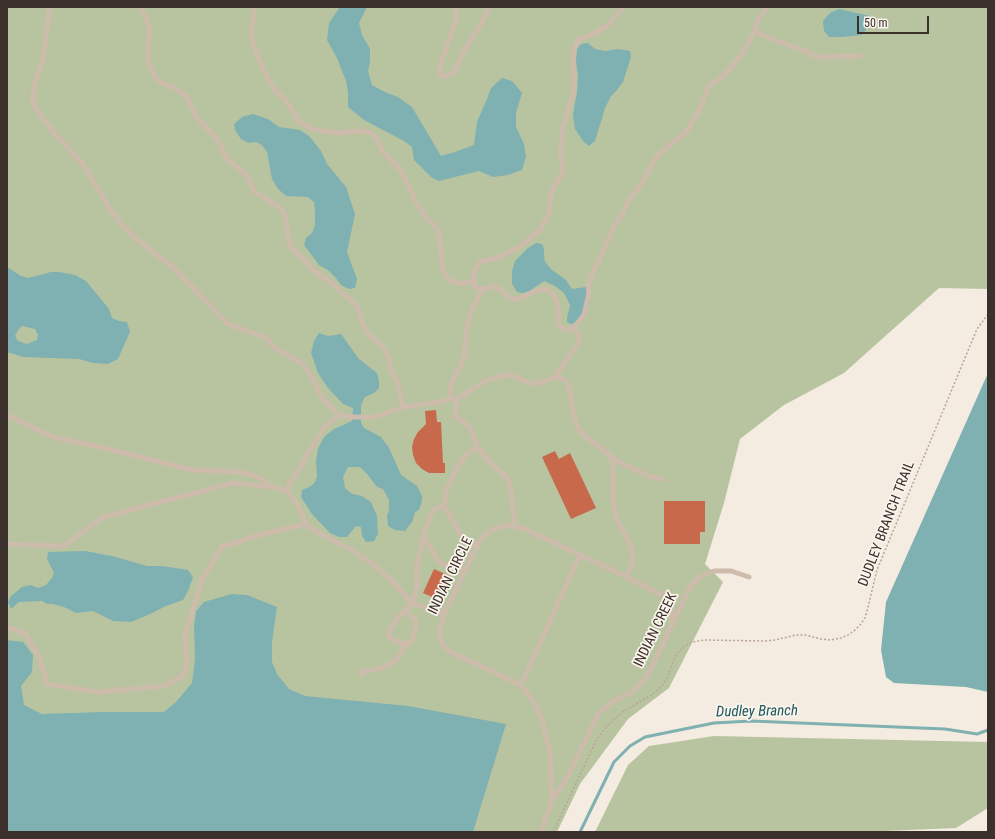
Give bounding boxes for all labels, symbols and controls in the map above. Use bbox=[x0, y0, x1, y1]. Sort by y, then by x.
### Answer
scale bar bbox=[859, 8, 931, 34]
text: 50 m bbox=[864, 16, 888, 30]
street label: DUDLEY BRANCH TRAIL bbox=[855, 459, 919, 589]
street label: INDIAN CIRCLE bbox=[425, 534, 477, 618]
street label: INDIAN CREEK bbox=[631, 590, 681, 670]
water label: Dudley Branch bbox=[716, 702, 798, 722]

